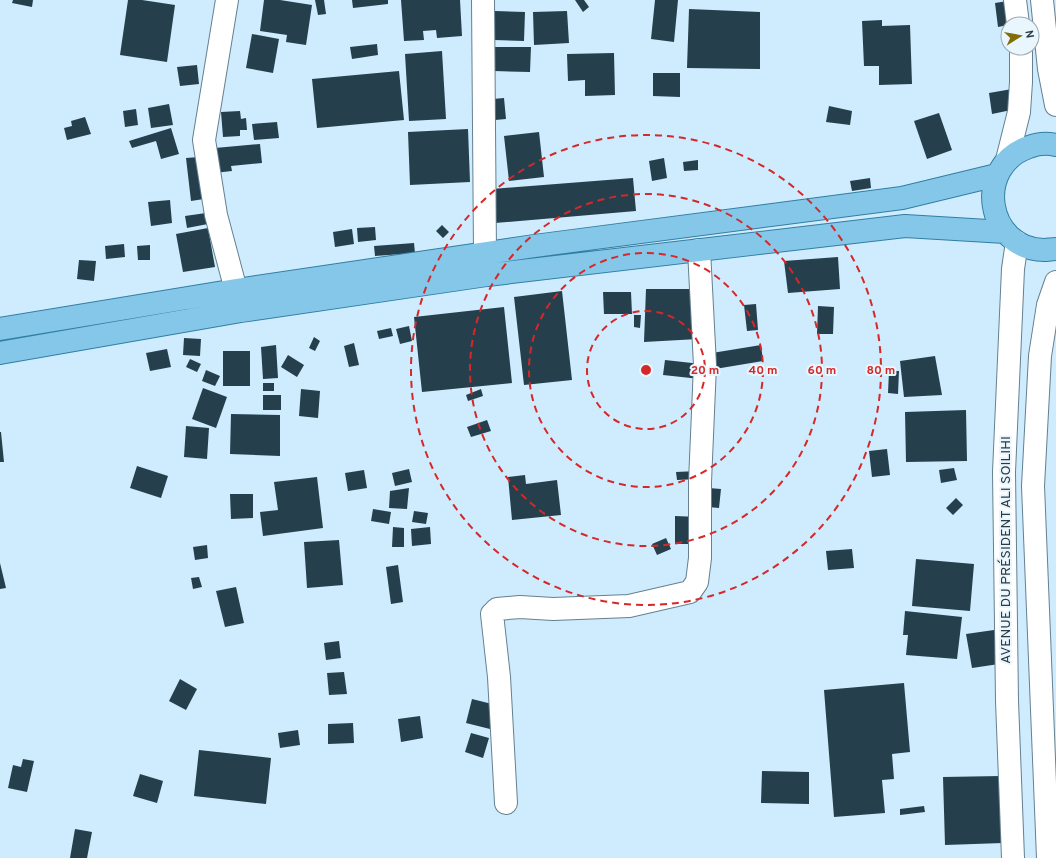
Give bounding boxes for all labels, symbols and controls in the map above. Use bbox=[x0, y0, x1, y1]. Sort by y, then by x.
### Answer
north arrow bbox=[1000, 16, 1040, 56]
text: N bbox=[1021, 29, 1036, 39]
centre of rings bbox=[639, 363, 653, 377]
text: 20 m bbox=[691, 363, 719, 379]
text: 40 m bbox=[748, 363, 778, 379]
text: 60 m bbox=[808, 363, 836, 379]
text: 80 m bbox=[867, 363, 895, 379]
street label: AVENUE DU PRÉSIDENT ALI SOILIHI bbox=[997, 436, 1015, 664]

